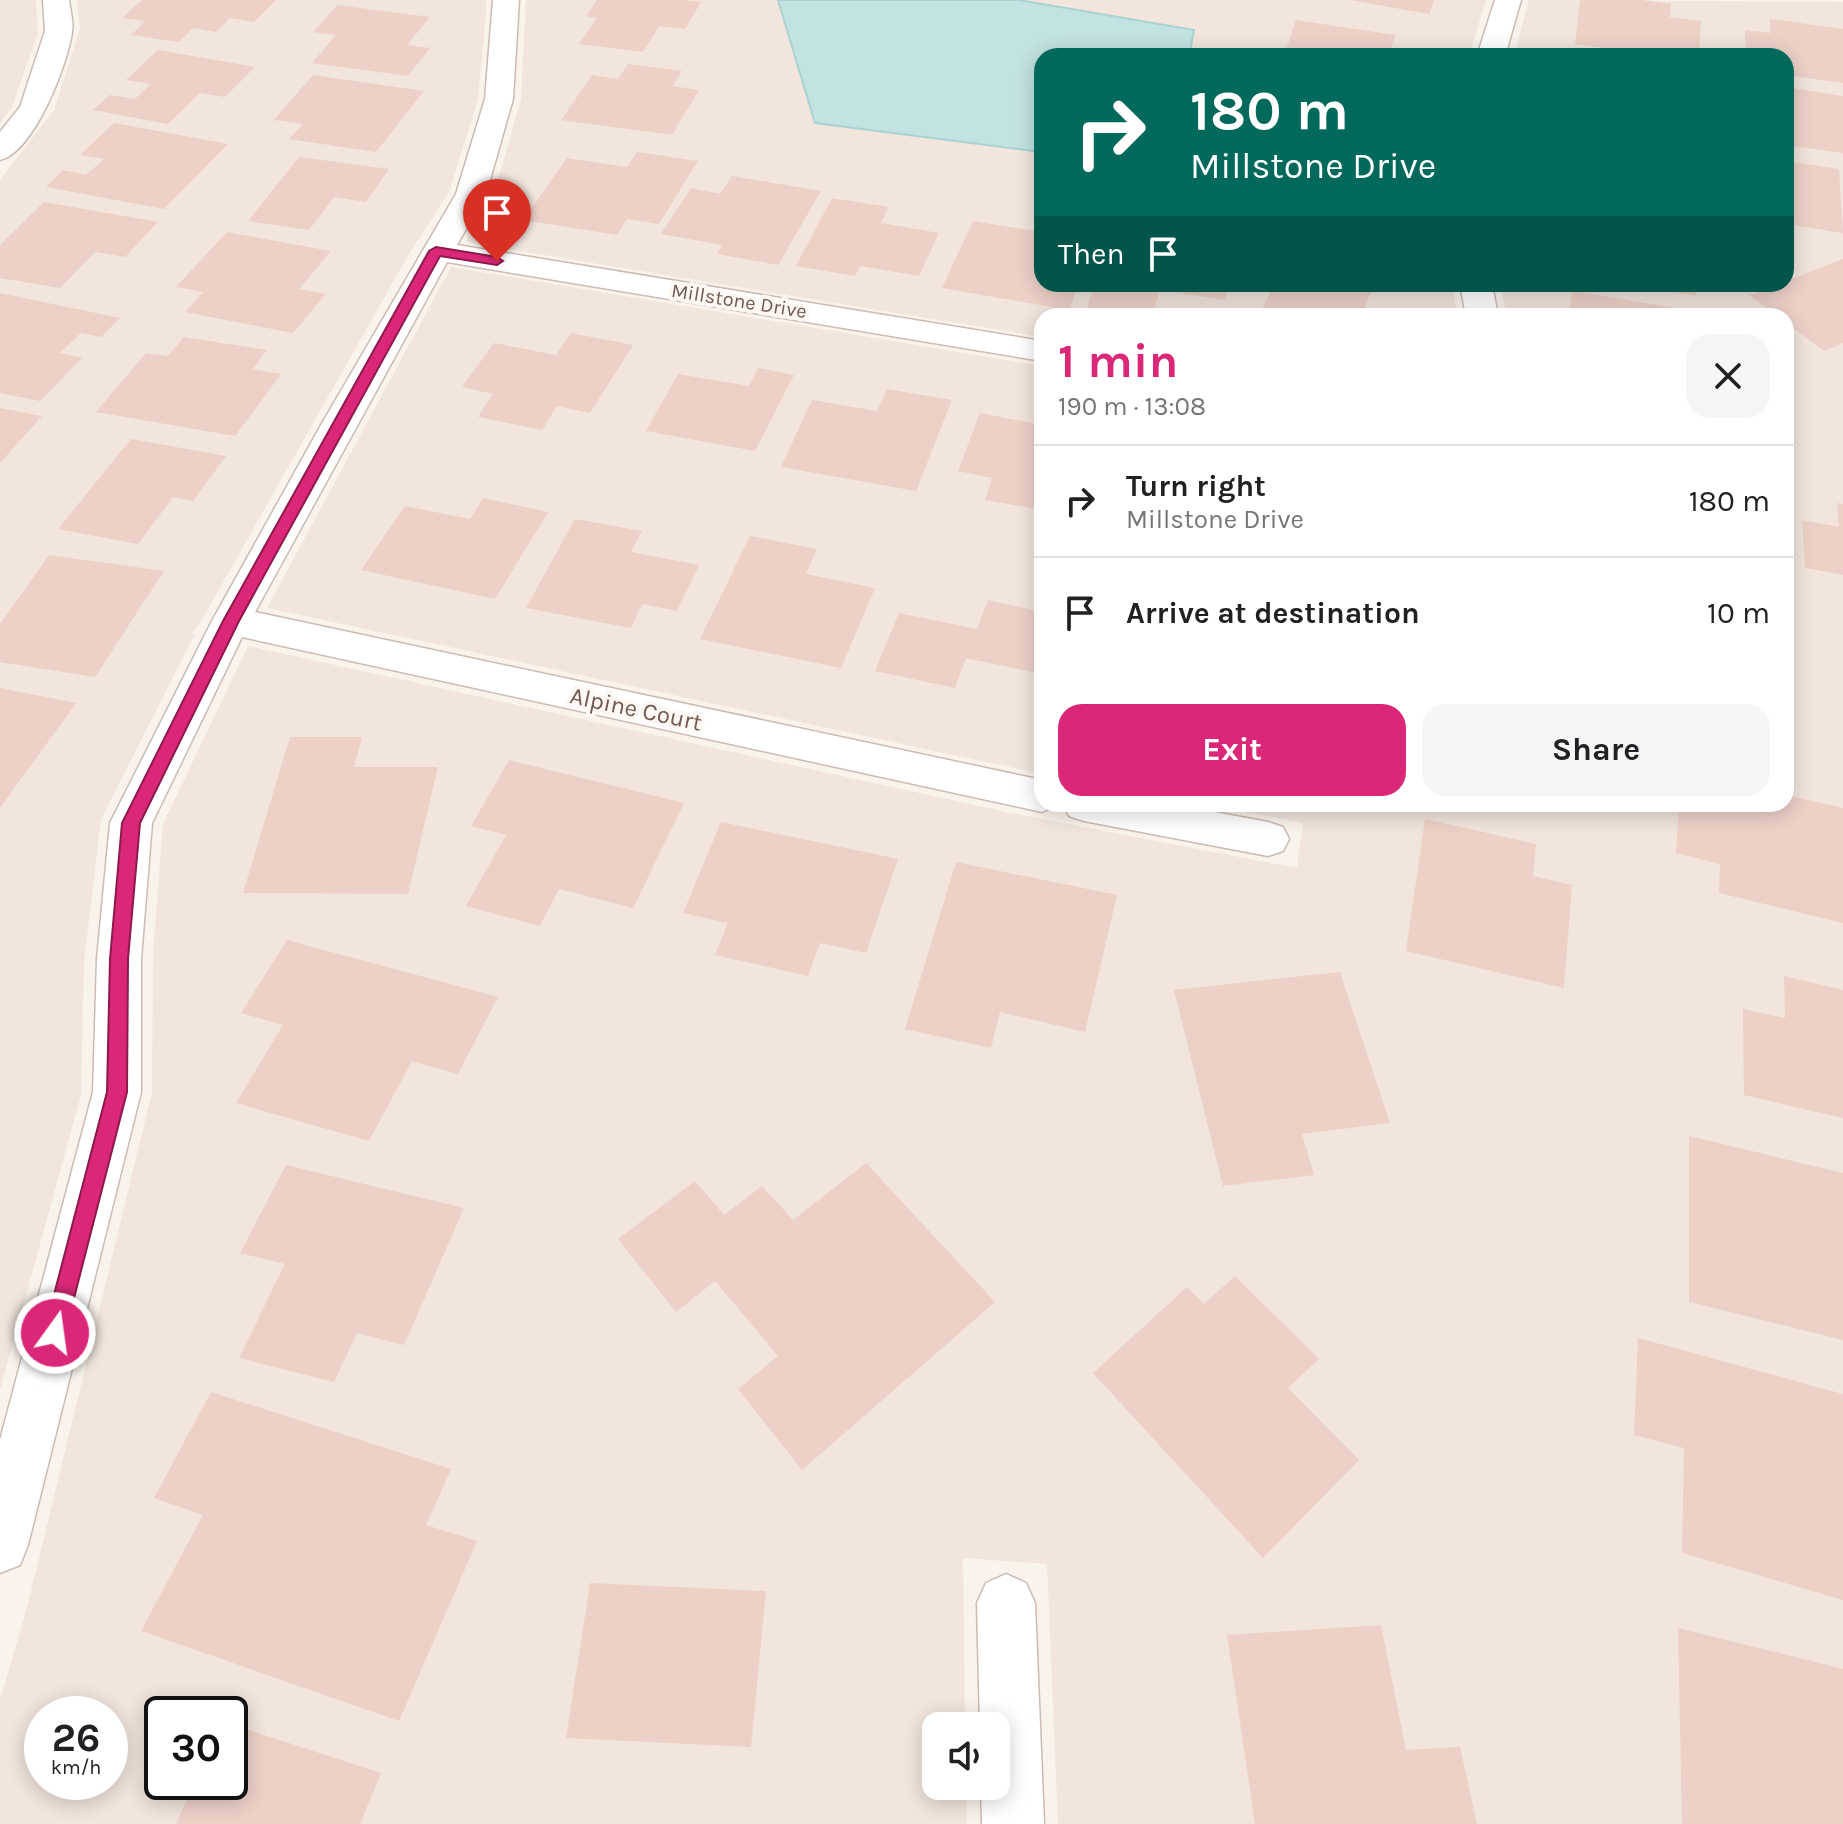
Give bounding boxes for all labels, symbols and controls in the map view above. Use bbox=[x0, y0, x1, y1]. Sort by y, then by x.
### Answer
text: 180 m bbox=[1190, 78, 1349, 143]
icon: right bbox=[1058, 80, 1162, 184]
text: Millstone Drive bbox=[1190, 145, 1436, 187]
pin bbox=[463, 179, 531, 261]
icon: arrive bbox=[475, 191, 519, 235]
icon: arrive bbox=[1141, 232, 1185, 276]
text: Then bbox=[1058, 236, 1125, 272]
street label: Millstone Drive bbox=[670, 279, 808, 323]
text: 1 min bbox=[1058, 333, 1178, 389]
button: close bbox=[1686, 334, 1770, 418]
text: 190 m · 13:08 bbox=[1058, 391, 1206, 422]
text: Turn right bbox=[1126, 468, 1266, 504]
icon: right bbox=[1058, 479, 1102, 523]
text: 180 m bbox=[1689, 483, 1770, 519]
text: Millstone Drive bbox=[1126, 504, 1304, 535]
icon: arrive bbox=[1058, 591, 1102, 635]
text: Arrive at destination bbox=[1126, 595, 1420, 631]
text: 10 m bbox=[1707, 595, 1770, 631]
street label: Alpine Court bbox=[567, 681, 705, 737]
button: Exit bbox=[1058, 704, 1406, 796]
button: Share bbox=[1422, 704, 1770, 796]
position arrow bbox=[13, 1291, 97, 1375]
speed limit sign: 30 bbox=[144, 1696, 248, 1800]
map controls bbox=[922, 1712, 1010, 1800]
button: sound bbox=[922, 1712, 1010, 1800]
text: 26 bbox=[52, 1714, 100, 1761]
text: km/h bbox=[51, 1756, 101, 1779]

